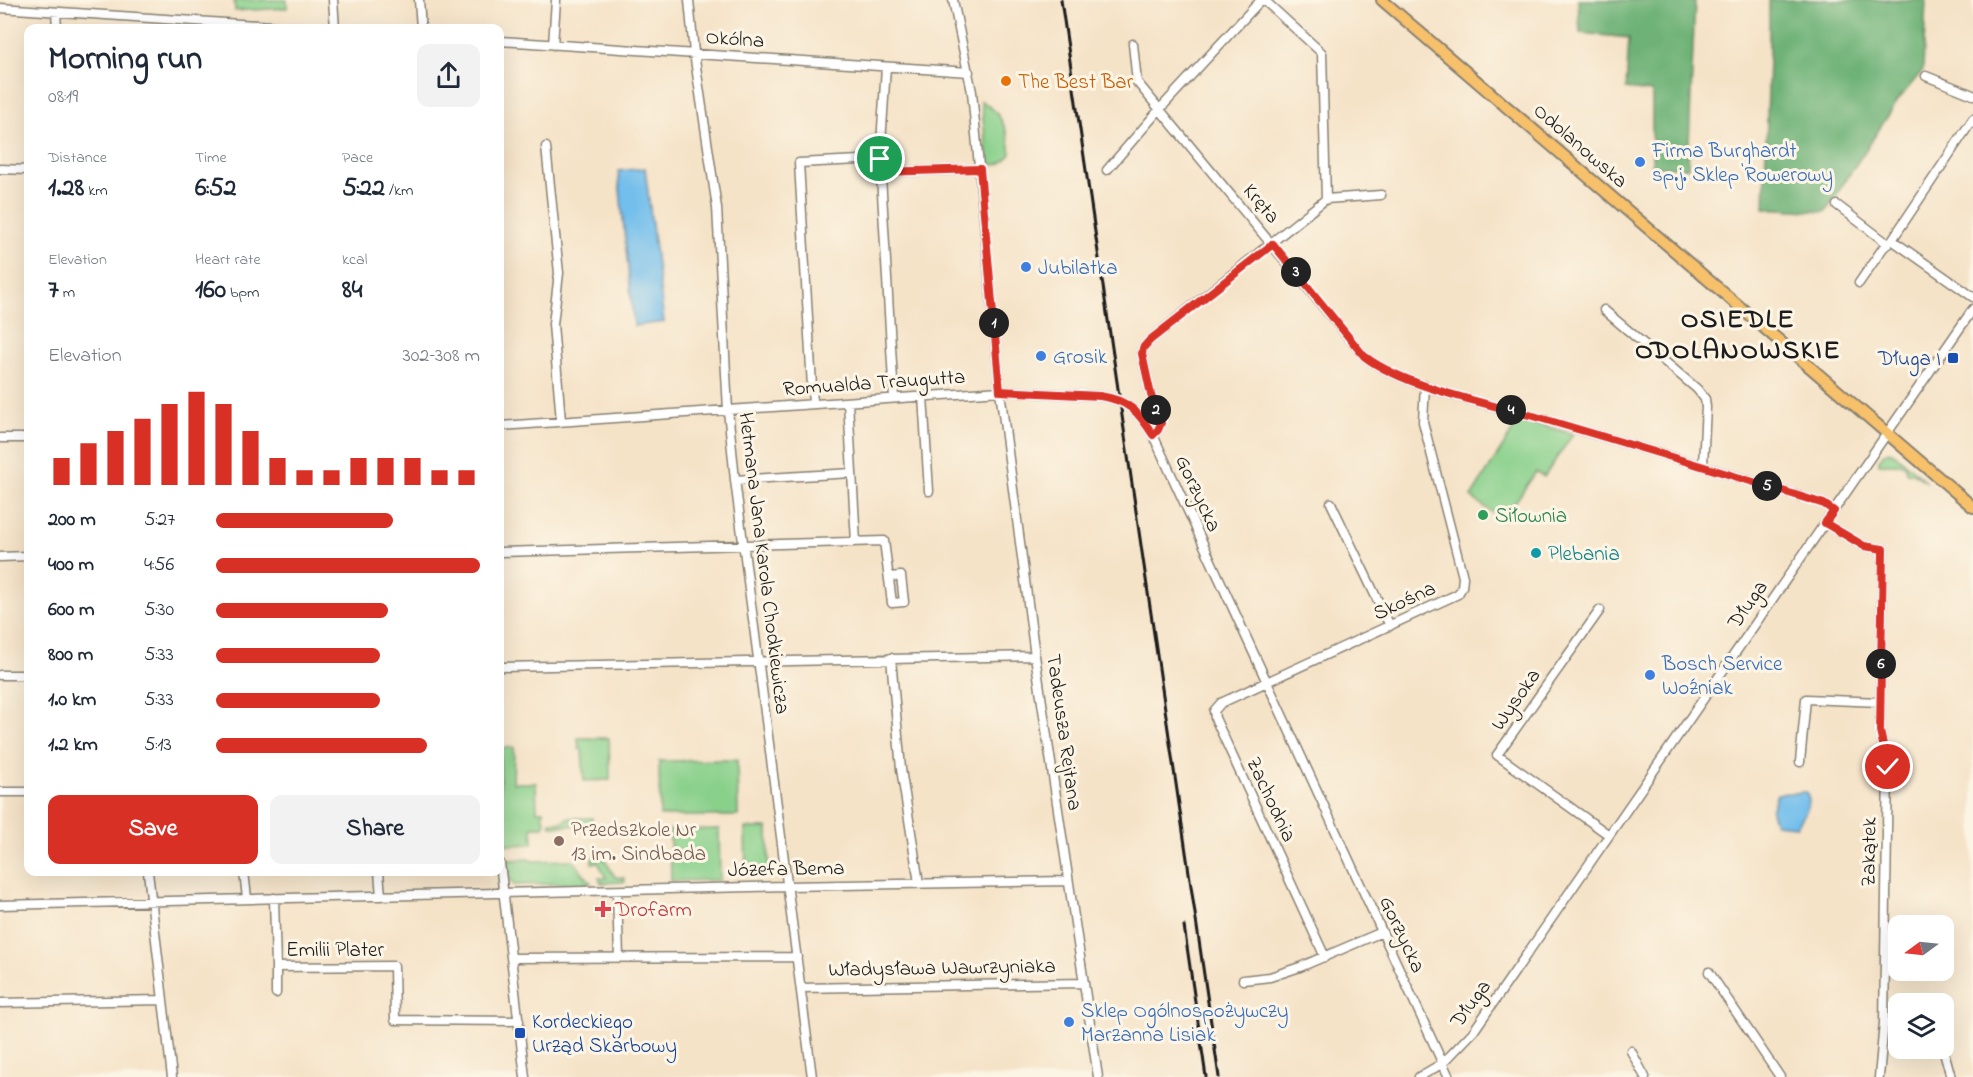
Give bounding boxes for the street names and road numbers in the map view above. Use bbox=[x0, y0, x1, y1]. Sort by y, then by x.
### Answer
street label: Okólna bbox=[705, 23, 765, 57]
street label: Odolanowska bbox=[1526, 97, 1634, 196]
street label: Kręta bbox=[1235, 178, 1286, 231]
street label: Romualda Traugutta bbox=[782, 363, 966, 407]
street label: Hetmana Jana Karola Chodkiewicza bbox=[730, 411, 796, 716]
street label: Gorzycka bbox=[1165, 451, 1228, 538]
street label: Skośna bbox=[1369, 574, 1441, 629]
street label: Długa bbox=[1721, 575, 1778, 637]
street label: Tadeusza Rejtana bbox=[1037, 652, 1089, 813]
street label: Wysoka bbox=[1484, 663, 1550, 738]
street label: Zachodnia bbox=[1237, 752, 1303, 847]
street label: Zakątek bbox=[1854, 816, 1886, 887]
street label: Józefa Bema bbox=[727, 854, 845, 886]
street label: Gorzycka bbox=[1369, 892, 1432, 979]
street label: Emilii Plater bbox=[286, 936, 384, 966]
street label: Władysława Wawrzyniaka bbox=[828, 952, 1056, 988]
street label: Długa bbox=[1443, 974, 1501, 1036]

